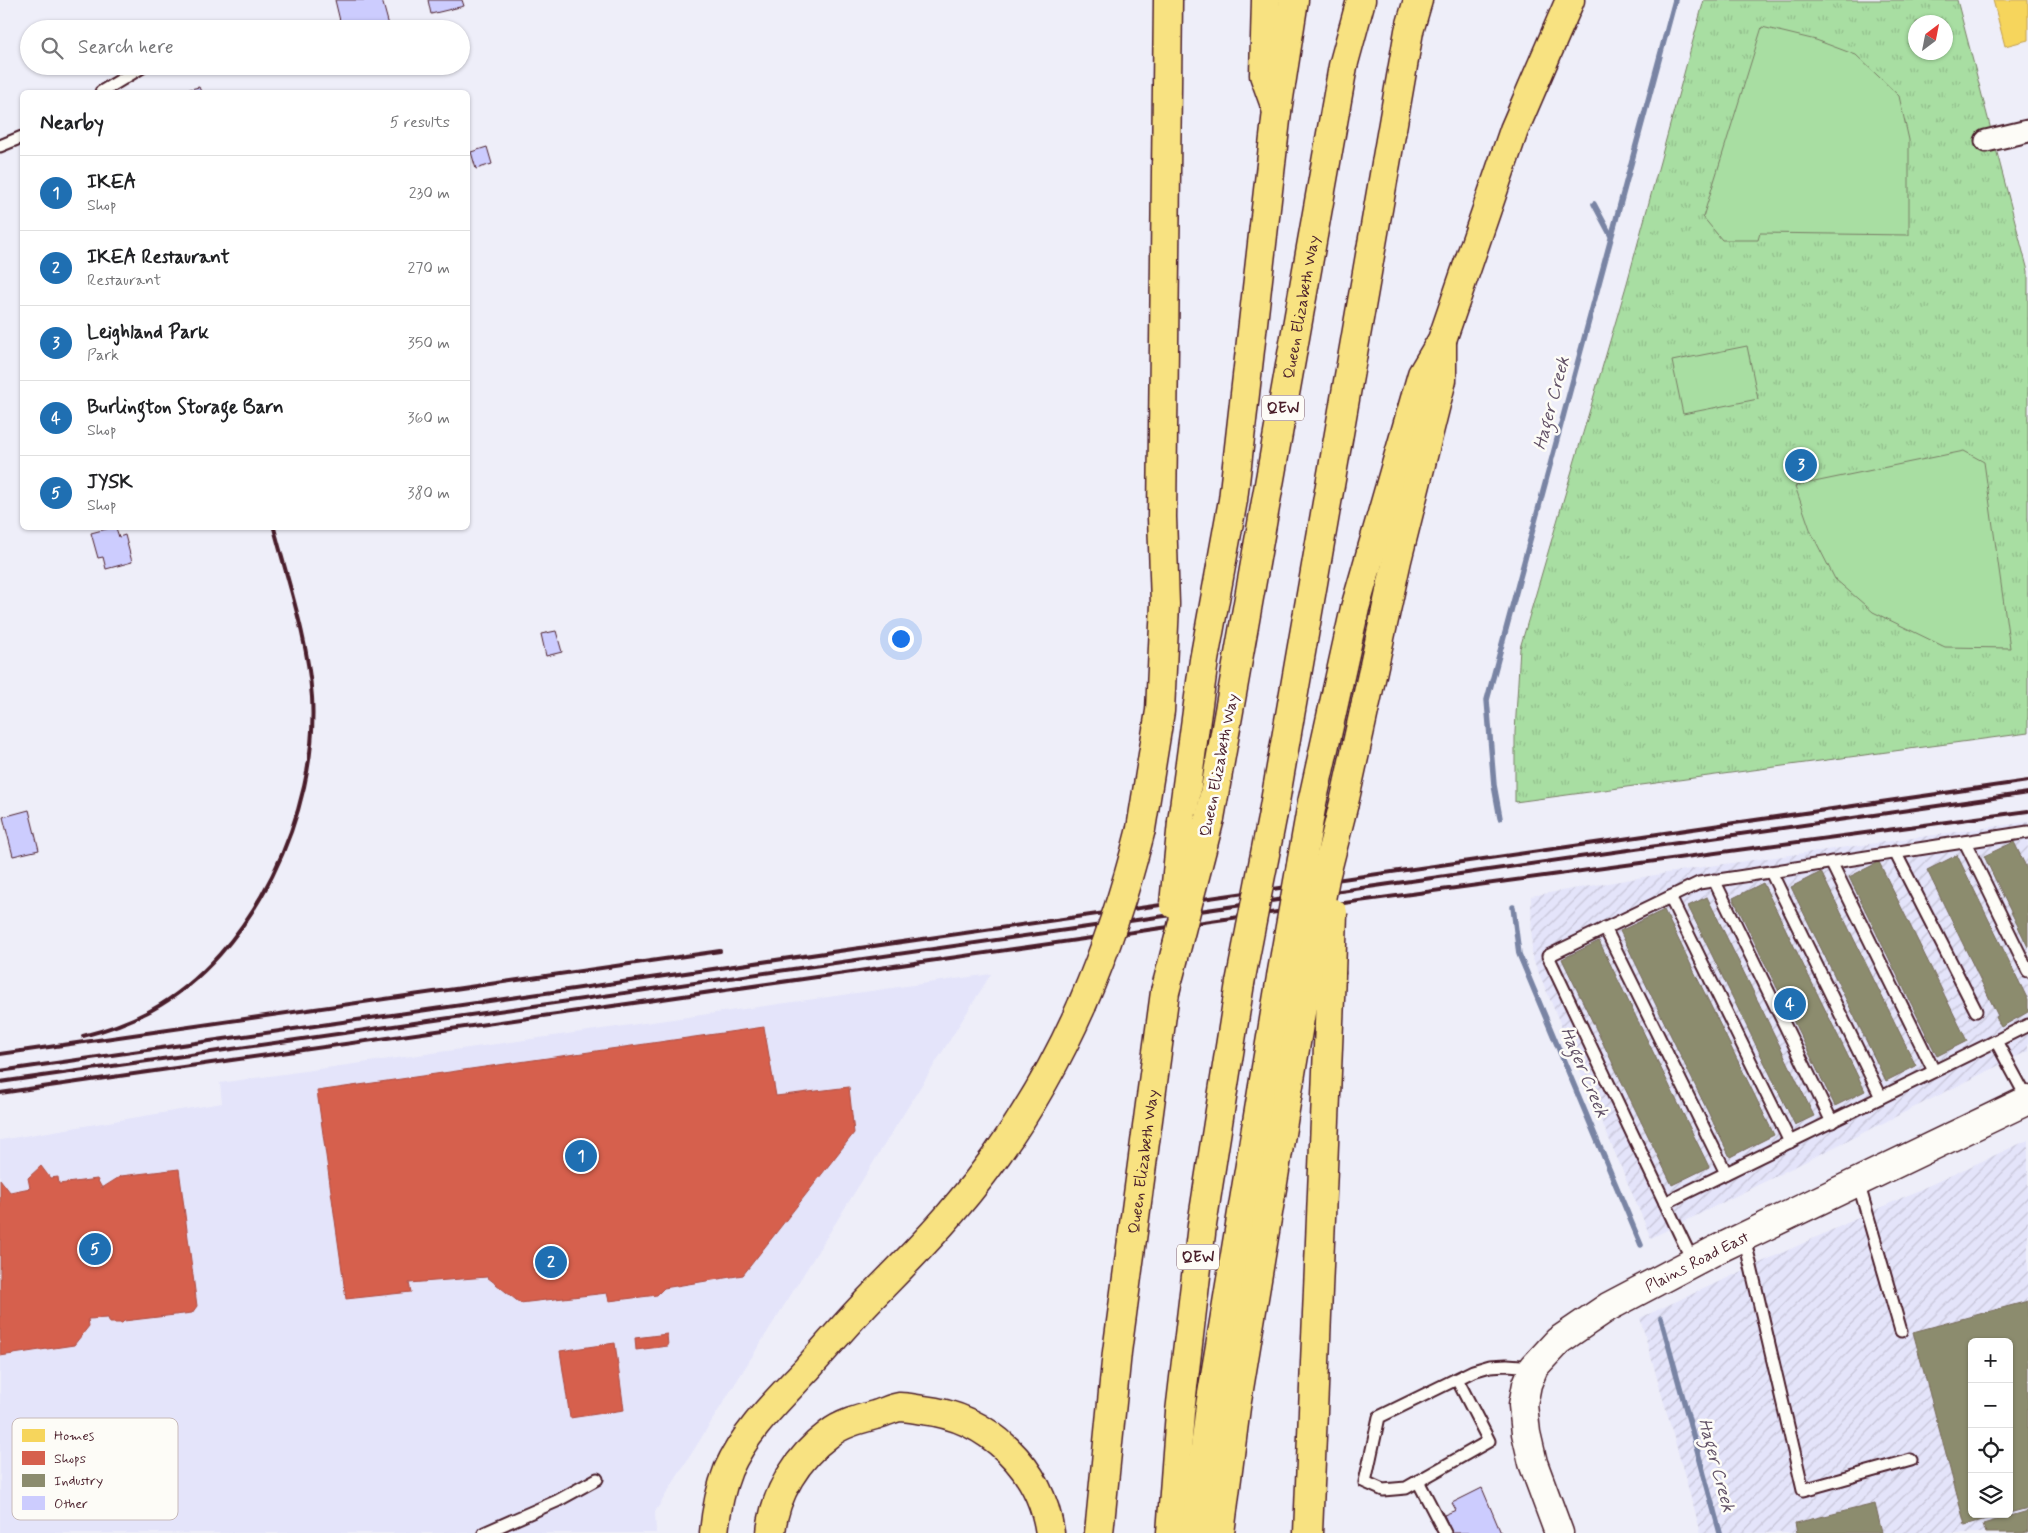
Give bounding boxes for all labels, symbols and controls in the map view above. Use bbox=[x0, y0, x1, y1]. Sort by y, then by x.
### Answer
north arrow bbox=[1908, 15, 1953, 60]
search box bbox=[20, 20, 470, 75]
icon: search bbox=[38, 34, 66, 62]
text: Search here bbox=[78, 35, 174, 60]
text: Nearby bbox=[40, 109, 104, 137]
text: 5 results bbox=[390, 112, 450, 133]
text: IKEA bbox=[87, 170, 136, 195]
text: 1 bbox=[52, 183, 60, 204]
text: 230 m bbox=[409, 183, 450, 204]
text: Shop bbox=[87, 195, 116, 216]
street label: Queen Elizabeth Way bbox=[1279, 234, 1325, 381]
text: IKEA Restaurant bbox=[87, 245, 230, 270]
text: 2 bbox=[52, 258, 60, 279]
text: 270 m bbox=[407, 258, 450, 279]
text: Restaurant bbox=[87, 270, 161, 291]
text: Leighland Park bbox=[87, 320, 209, 345]
text: 3 bbox=[52, 333, 60, 354]
text: 350 m bbox=[408, 333, 450, 354]
text: Park bbox=[87, 345, 119, 366]
water label: Hager Creek bbox=[1528, 354, 1578, 453]
text: Burlington Storage Barn bbox=[87, 395, 284, 420]
road number: QEW bbox=[1262, 396, 1304, 420]
text: 4 bbox=[51, 408, 61, 429]
text: 360 m bbox=[407, 408, 450, 429]
text: Shop bbox=[87, 420, 116, 441]
pin: 3 bbox=[1785, 446, 1817, 484]
text: JYSK bbox=[87, 470, 133, 495]
text: 5 bbox=[51, 483, 61, 504]
text: 380 m bbox=[407, 483, 450, 504]
text: Shop bbox=[87, 495, 116, 516]
your location bbox=[888, 626, 914, 652]
street label: Queen Elizabeth Way bbox=[1195, 692, 1244, 839]
pin: 4 bbox=[1774, 985, 1806, 1023]
water label: Hager Creek bbox=[1552, 1024, 1614, 1122]
street label: Queen Elizabeth Way bbox=[1124, 1088, 1164, 1235]
pin: 1 bbox=[565, 1137, 597, 1175]
street label: Plains Road East bbox=[1642, 1227, 1753, 1298]
pin: 5 bbox=[79, 1230, 111, 1268]
pin: 2 bbox=[535, 1243, 567, 1281]
road number: QEW bbox=[1177, 1244, 1219, 1270]
map controls bbox=[1968, 1338, 2013, 1518]
button: + bbox=[1968, 1338, 2013, 1383]
button: − bbox=[1968, 1383, 2013, 1428]
water label: Hager Creek bbox=[1690, 1416, 1740, 1515]
legend bbox=[12, 1418, 178, 1520]
text: Homes bbox=[54, 1427, 95, 1445]
button: locate bbox=[1968, 1428, 2013, 1473]
text: Shops bbox=[54, 1450, 86, 1468]
text: Industry bbox=[54, 1472, 103, 1490]
button: layers bbox=[1968, 1473, 2013, 1518]
text: Other bbox=[54, 1495, 88, 1513]

